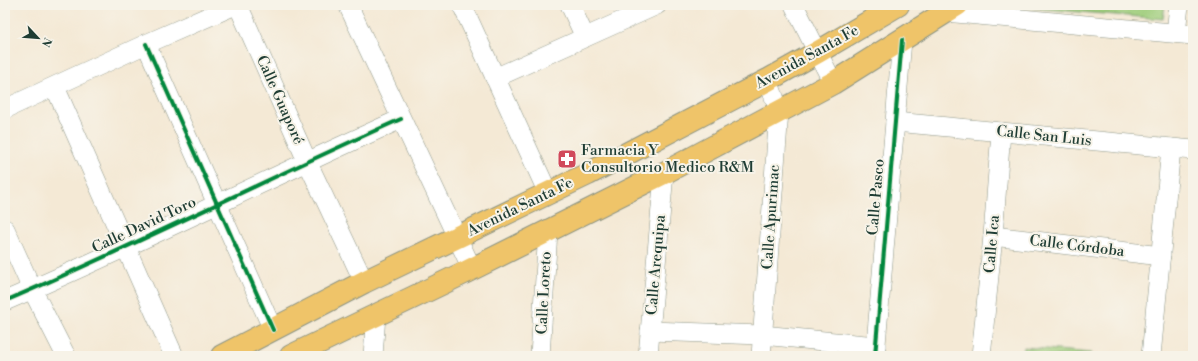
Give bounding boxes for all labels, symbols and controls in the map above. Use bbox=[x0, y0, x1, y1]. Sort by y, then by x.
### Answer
north arrow bbox=[18, 18, 58, 58]
street label: Avenida Santa Fe bbox=[751, 21, 862, 94]
text: N bbox=[38, 35, 54, 49]
street label: Calle Guaporé bbox=[252, 52, 308, 148]
street label: Calle San Luis bbox=[995, 122, 1093, 150]
place label: Farmacia Y Consultorio Medico R&M bbox=[581, 141, 755, 177]
pharmacy icon: Farmacia Y Consultorio Medico R&M bbox=[556, 148, 578, 170]
street label: Calle Pasco bbox=[863, 158, 889, 236]
street label: Calle Apurimac bbox=[758, 164, 784, 270]
street label: Avenida Santa Fe bbox=[463, 173, 576, 241]
street label: Calle David Toro bbox=[89, 193, 199, 257]
street label: Calle Arequipa bbox=[642, 214, 670, 316]
street label: Calle Ica bbox=[980, 214, 1004, 274]
street label: Calle Córdoba bbox=[1028, 231, 1126, 261]
street label: Calle Loreto bbox=[532, 251, 556, 335]

